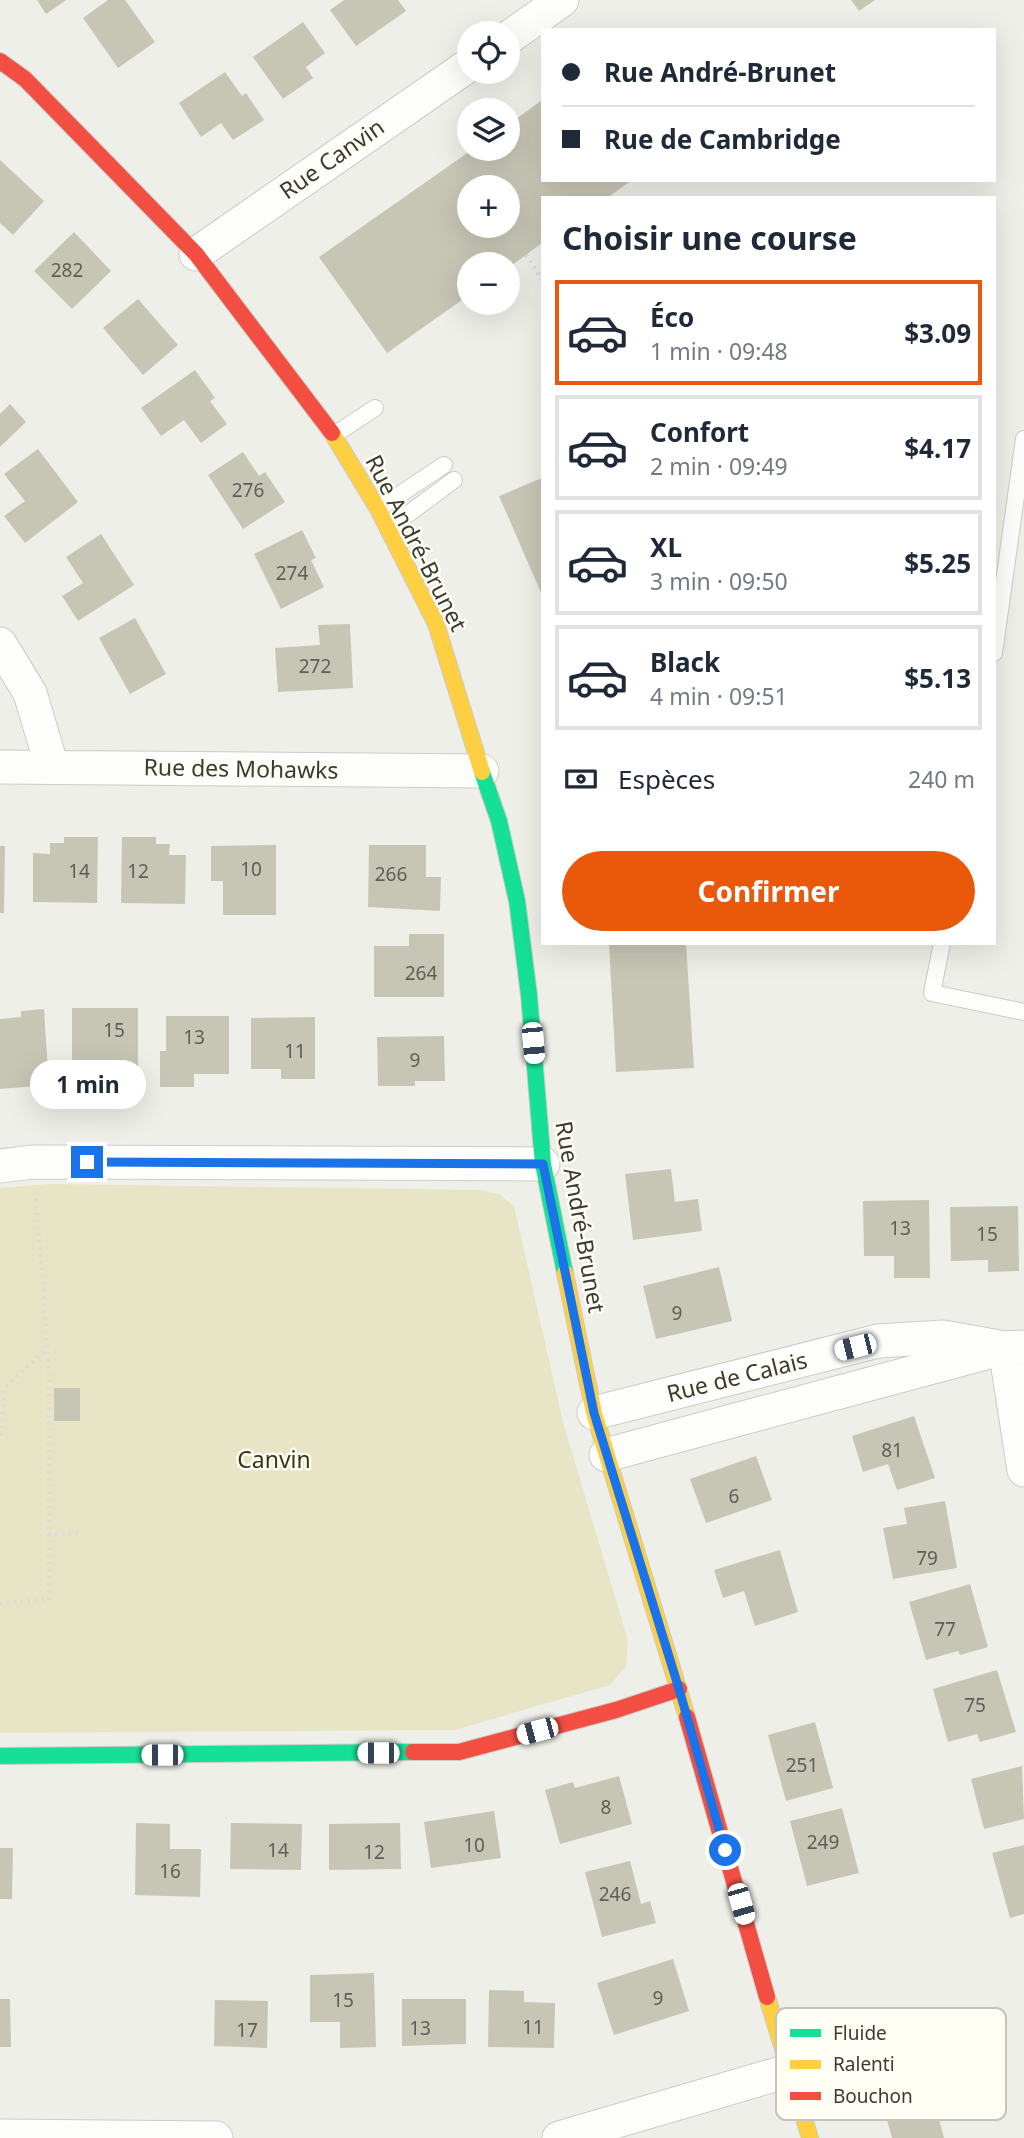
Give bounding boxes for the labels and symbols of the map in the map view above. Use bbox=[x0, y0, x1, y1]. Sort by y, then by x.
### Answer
street label: Rue Canvin bbox=[273, 110, 390, 206]
house number: 282 bbox=[51, 257, 83, 283]
street label: Rue André-Brunet bbox=[359, 449, 475, 636]
house number: 276 bbox=[232, 477, 264, 503]
house number: 274 bbox=[276, 560, 308, 586]
house number: 272 bbox=[299, 653, 331, 679]
street label: Rue des Mohawks bbox=[143, 750, 339, 786]
house number: 10 bbox=[240, 856, 262, 882]
house number: 14 bbox=[68, 858, 90, 884]
house number: 12 bbox=[127, 858, 149, 884]
house number: 266 bbox=[375, 861, 407, 887]
house number: 264 bbox=[405, 960, 437, 986]
house number: 15 bbox=[103, 1017, 125, 1043]
car bbox=[521, 1021, 546, 1065]
house number: 13 bbox=[183, 1024, 205, 1050]
house number: 11 bbox=[284, 1038, 306, 1064]
house number: 9 bbox=[410, 1047, 420, 1073]
callout: 1 min bbox=[29, 1060, 145, 1110]
street label: Rue André-Brunet bbox=[548, 1118, 614, 1315]
route end bbox=[71, 1146, 103, 1178]
house number: 13 bbox=[889, 1215, 911, 1241]
house number: 15 bbox=[976, 1221, 998, 1247]
house number: 9 bbox=[672, 1300, 682, 1326]
car bbox=[833, 1332, 878, 1362]
street label: Rue de Calais bbox=[663, 1343, 810, 1409]
house number: 81 bbox=[881, 1437, 903, 1463]
park label: Canvin bbox=[237, 1443, 311, 1475]
house number: 6 bbox=[729, 1483, 739, 1509]
house number: 79 bbox=[916, 1545, 938, 1571]
house number: 77 bbox=[934, 1616, 956, 1642]
house number: 75 bbox=[964, 1692, 986, 1718]
car bbox=[514, 1715, 561, 1747]
car bbox=[358, 1743, 400, 1764]
car bbox=[142, 1745, 184, 1766]
house number: 251 bbox=[786, 1752, 818, 1778]
house number: 8 bbox=[601, 1794, 611, 1820]
house number: 249 bbox=[807, 1829, 839, 1855]
house number: 10 bbox=[463, 1832, 485, 1858]
route start bbox=[709, 1834, 741, 1866]
house number: 14 bbox=[267, 1837, 289, 1863]
house number: 12 bbox=[363, 1839, 385, 1865]
house number: 16 bbox=[159, 1858, 181, 1884]
house number: 246 bbox=[599, 1881, 631, 1907]
car bbox=[726, 1881, 757, 1927]
house number: 9 bbox=[653, 1985, 663, 2011]
house number: 15 bbox=[332, 1987, 354, 2013]
legend bbox=[776, 2008, 1006, 2120]
house number: 11 bbox=[522, 2014, 544, 2040]
house number: 13 bbox=[409, 2015, 431, 2041]
house number: 17 bbox=[236, 2017, 258, 2043]
text: Fluide bbox=[833, 2020, 887, 2046]
text: Ralenti bbox=[833, 2051, 895, 2077]
text: Bouchon bbox=[833, 2083, 913, 2109]

